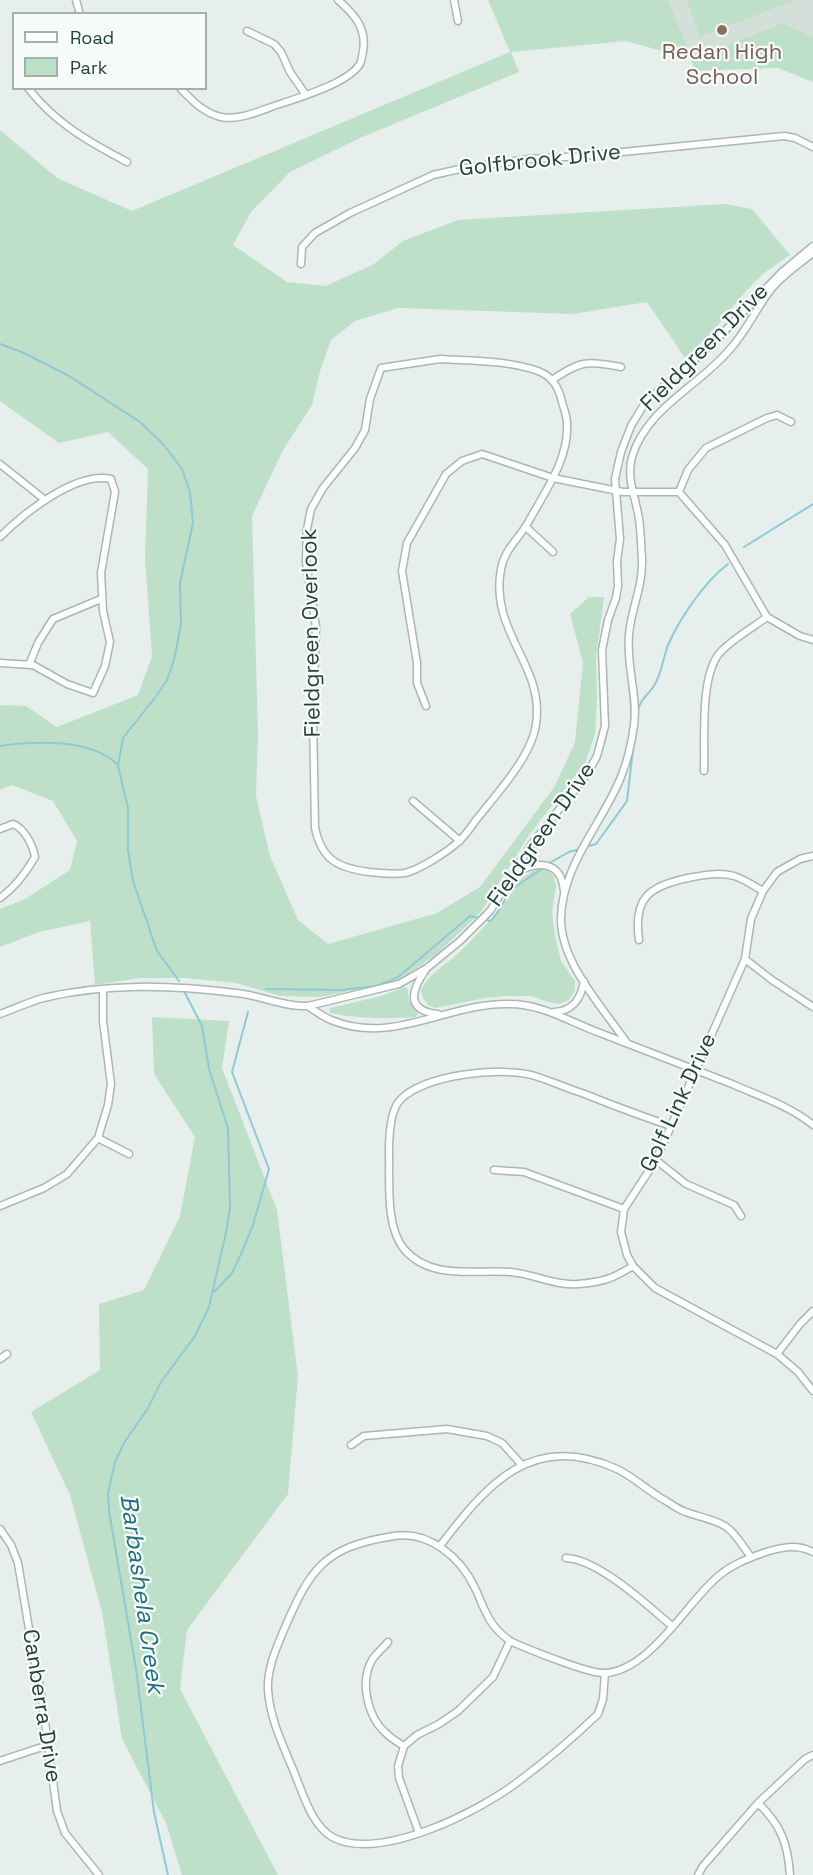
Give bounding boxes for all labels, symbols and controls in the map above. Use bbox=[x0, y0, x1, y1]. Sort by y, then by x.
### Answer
legend bbox=[12, 12, 207, 90]
marker: Redan High School bbox=[715, 23, 729, 37]
text: Road bbox=[70, 26, 114, 49]
place label: Redan High School bbox=[662, 40, 782, 92]
text: Park bbox=[70, 56, 107, 79]
street label: Golfbrook Drive bbox=[458, 139, 622, 183]
street label: Fieldgreen Drive bbox=[636, 279, 774, 417]
street label: Fieldgreen Overlook bbox=[297, 528, 327, 738]
street label: Fieldgreen Drive bbox=[483, 758, 601, 912]
street label: Golf Link Drive bbox=[635, 1029, 723, 1177]
water label: Barbashela Creek bbox=[113, 1493, 169, 1695]
street label: Canberra Drive bbox=[16, 1628, 66, 1784]

